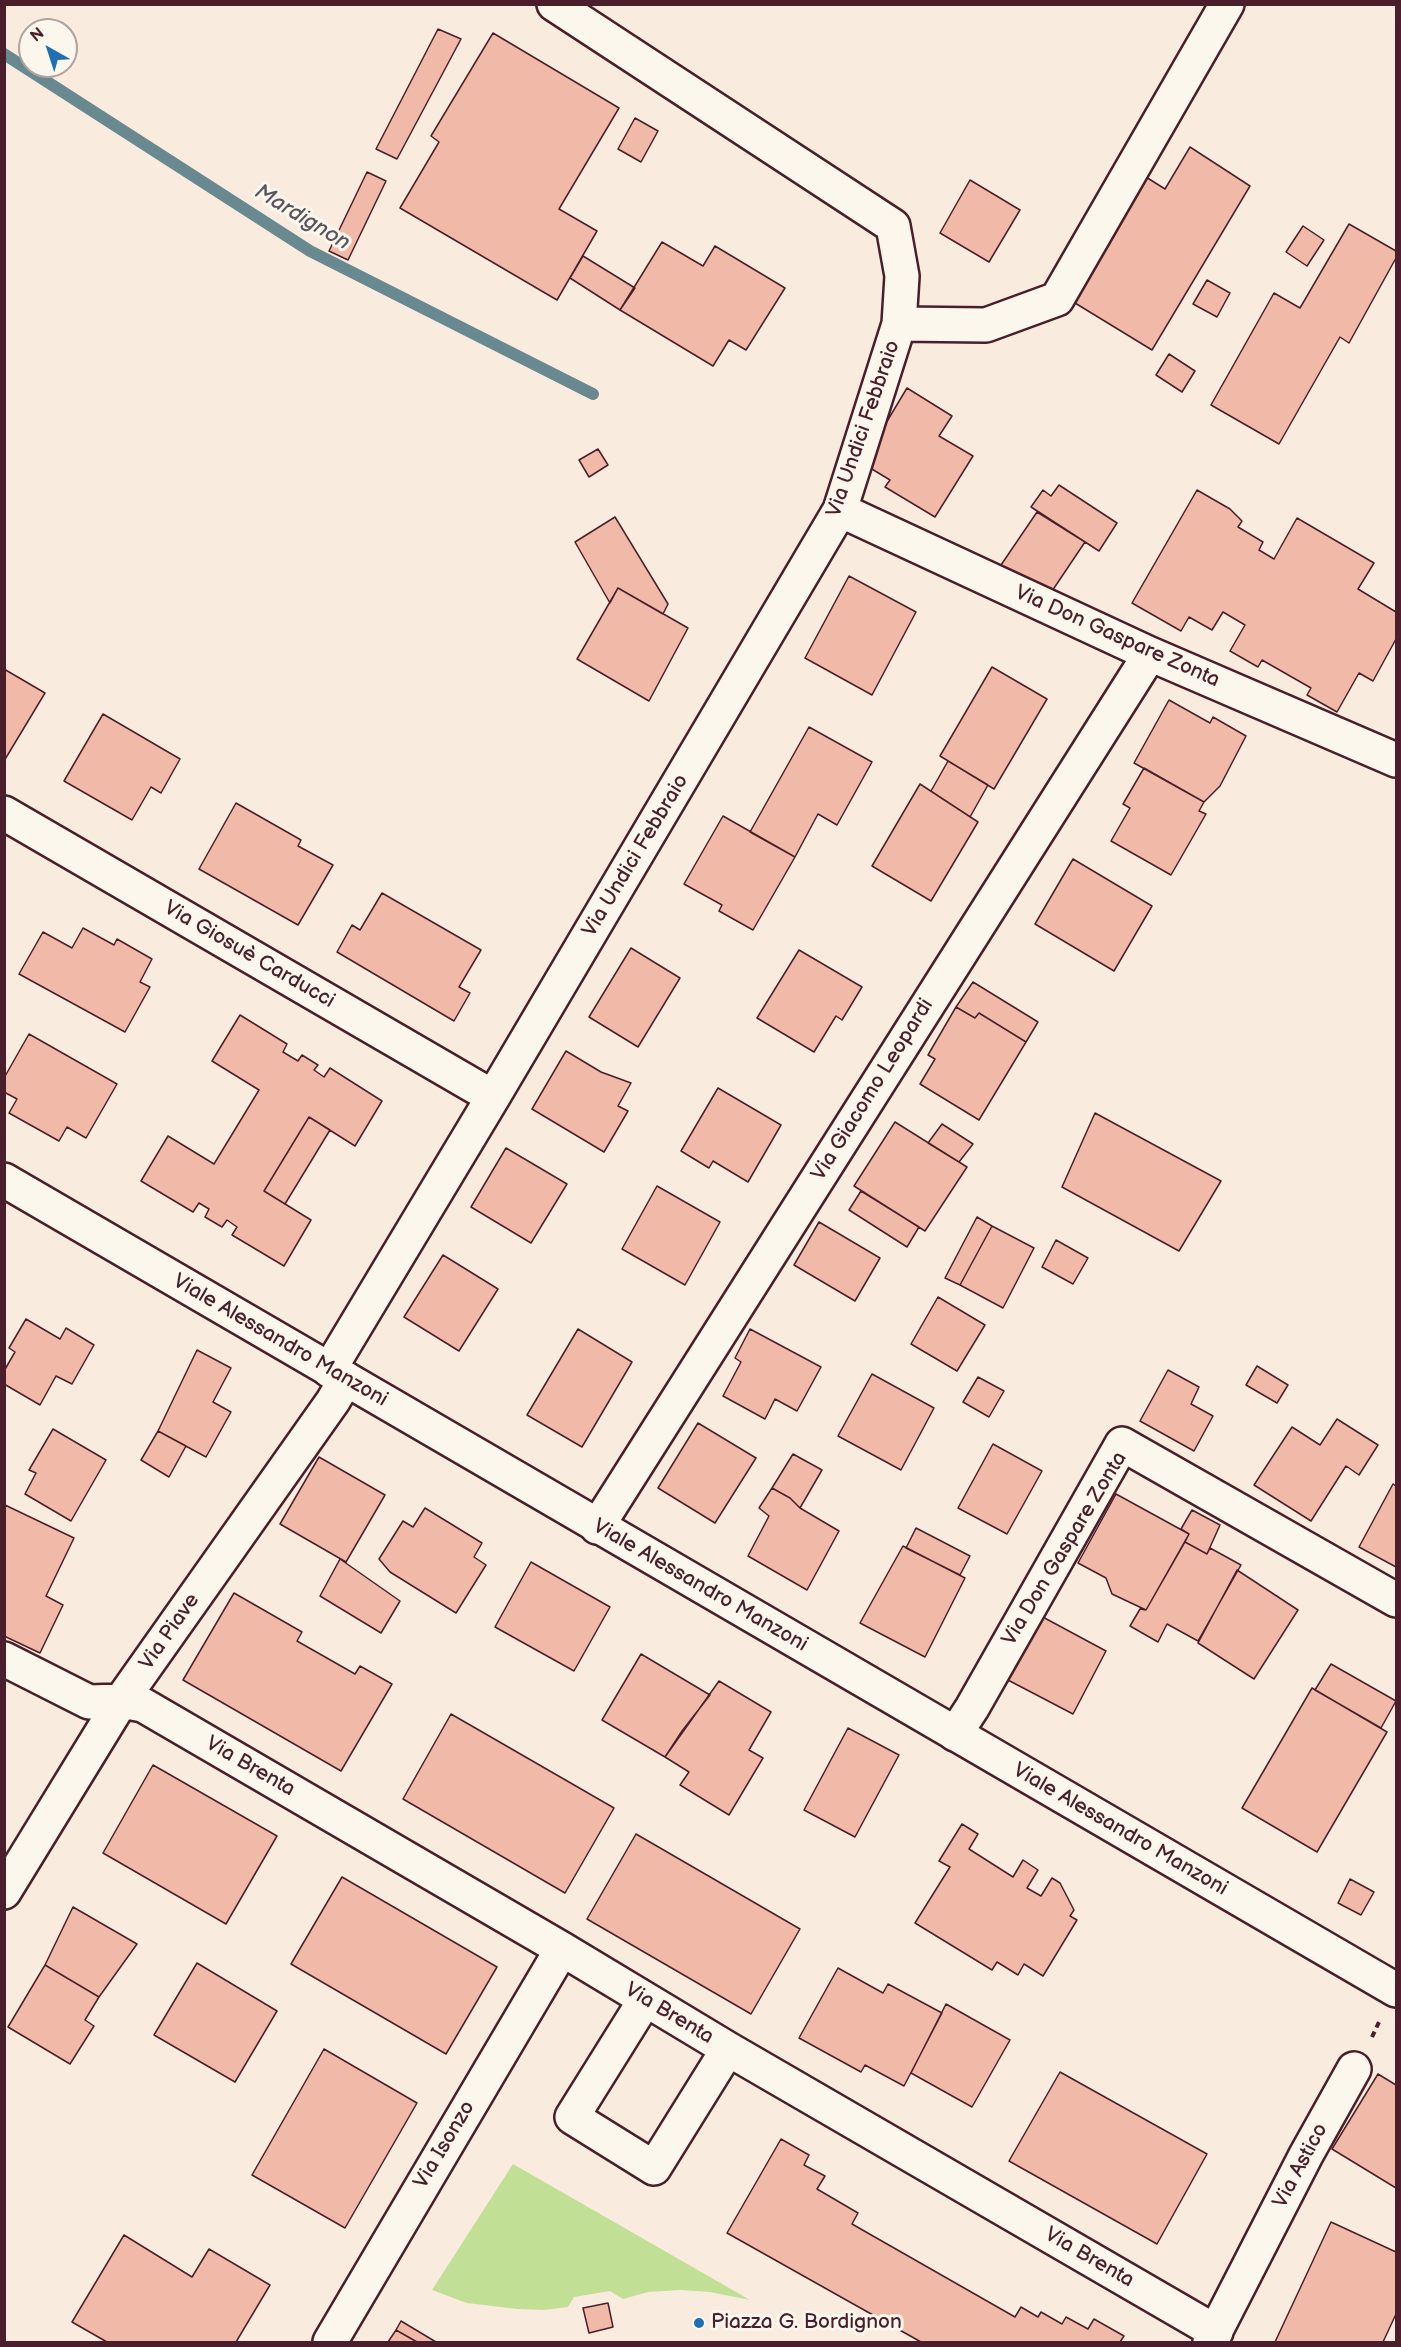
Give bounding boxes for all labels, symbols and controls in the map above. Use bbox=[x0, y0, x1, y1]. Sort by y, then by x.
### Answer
north arrow bbox=[18, 18, 78, 78]
text: N bbox=[27, 24, 48, 46]
water label: Mardignon bbox=[250, 179, 354, 257]
street label: Via Undici Febbraio bbox=[822, 337, 906, 521]
street label: Via Don Gaspare Zonta bbox=[1011, 580, 1223, 694]
street label: Via Undici Febbraio bbox=[577, 770, 695, 942]
street label: Via Giosuè Carducci bbox=[159, 896, 339, 1014]
street label: Via Giacomo Leopardi bbox=[807, 994, 939, 1186]
street label: Viale Alessandro Manzoni bbox=[168, 1269, 392, 1413]
street label: Via Don Gaspare Zonta bbox=[997, 1448, 1133, 1650]
street label: Viale Alessandro Manzoni bbox=[588, 1514, 812, 1658]
street label: Via Piave bbox=[135, 1589, 205, 1675]
street label: Via Brenta bbox=[201, 1731, 299, 1803]
street label: Viale Alessandro Manzoni bbox=[1008, 1758, 1232, 1902]
street label: Via Brenta bbox=[620, 1978, 718, 2050]
street label: Via Isonzo bbox=[409, 2097, 481, 2193]
street label: Via Astico bbox=[1268, 2119, 1334, 2213]
street label: Via Brenta bbox=[1040, 2222, 1138, 2294]
place label: Piazza G. Bordignon bbox=[711, 2310, 902, 2336]
marker: Piazza G. Bordignon bbox=[692, 2316, 706, 2330]

